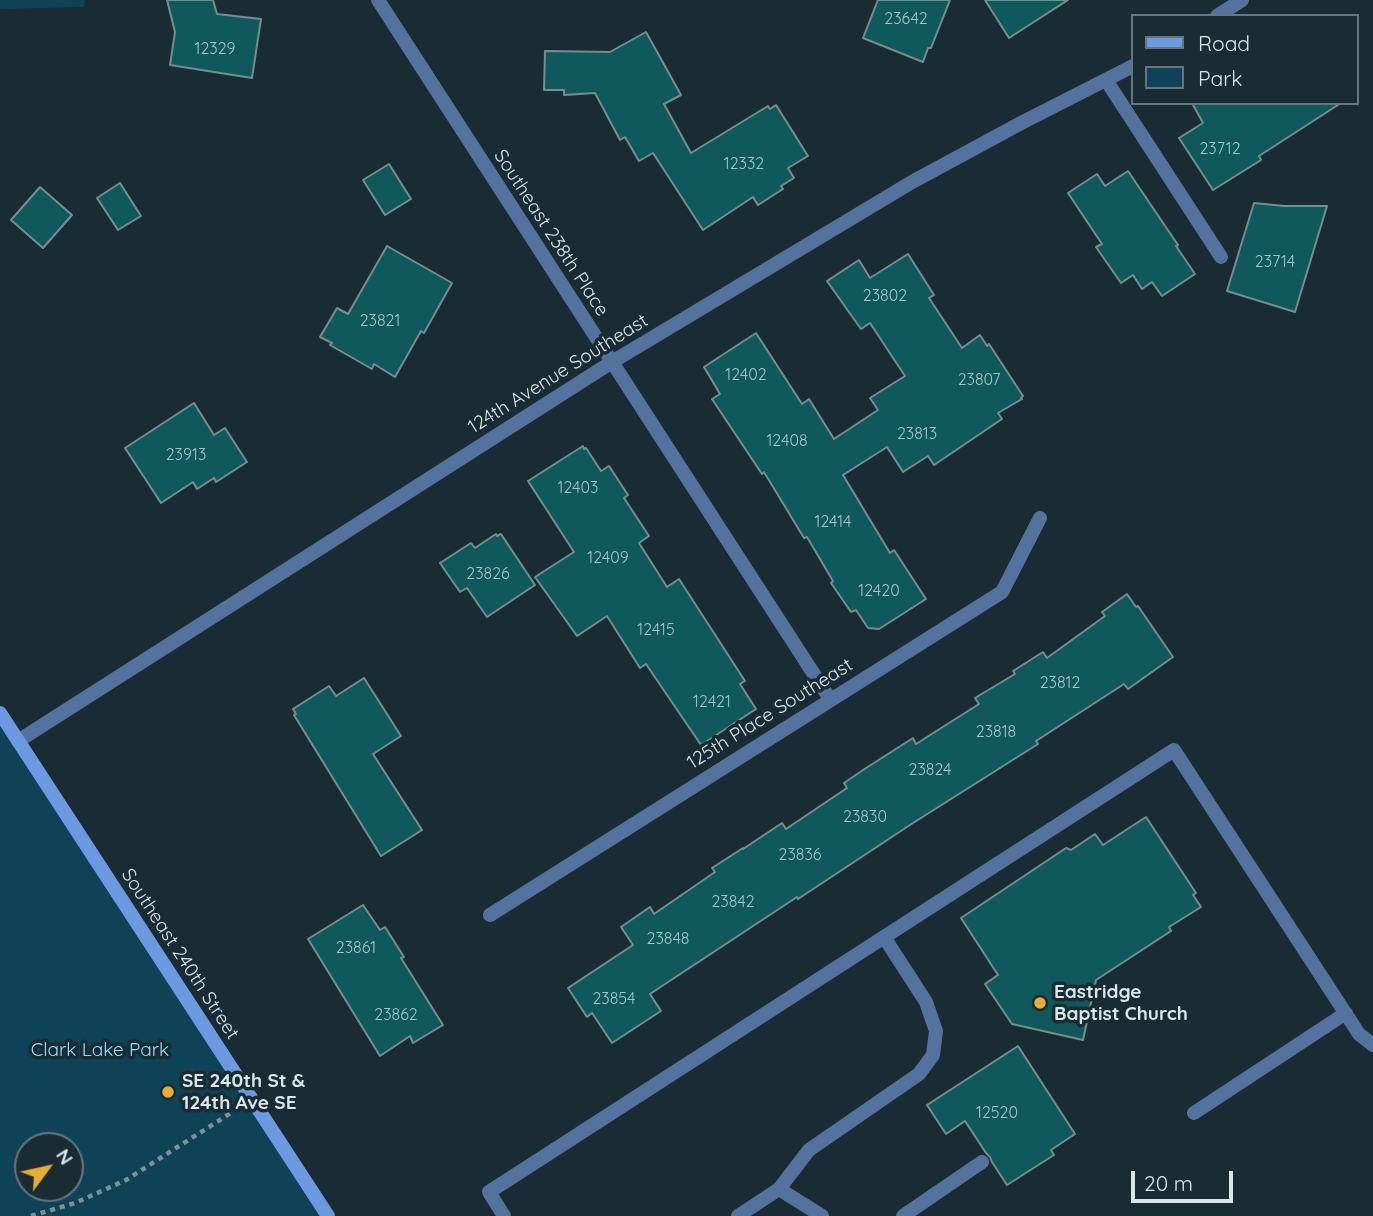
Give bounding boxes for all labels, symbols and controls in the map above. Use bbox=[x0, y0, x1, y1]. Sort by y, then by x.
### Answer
house number: 23642 bbox=[884, 9, 928, 29]
legend bbox=[1132, 14, 1359, 105]
text: Road bbox=[1198, 30, 1250, 56]
house number: 12329 bbox=[195, 39, 235, 59]
text: Park bbox=[1198, 65, 1242, 91]
house number: 23712 bbox=[1200, 139, 1240, 159]
street label: Southeast 238th Place bbox=[489, 145, 613, 321]
house number: 12332 bbox=[724, 154, 764, 174]
house number: 23714 bbox=[1255, 252, 1295, 272]
house number: 23802 bbox=[863, 286, 907, 306]
street label: 124th Avenue Southeast bbox=[464, 309, 652, 439]
house number: 23821 bbox=[360, 311, 400, 331]
house number: 12402 bbox=[725, 365, 767, 385]
house number: 23807 bbox=[958, 370, 1000, 390]
house number: 23813 bbox=[897, 424, 937, 444]
house number: 12408 bbox=[766, 431, 808, 451]
house number: 23913 bbox=[166, 445, 206, 465]
house number: 12403 bbox=[558, 478, 598, 498]
house number: 12414 bbox=[815, 512, 851, 532]
house number: 12409 bbox=[587, 548, 629, 568]
house number: 23826 bbox=[466, 564, 510, 584]
house number: 12420 bbox=[858, 581, 900, 601]
house number: 12415 bbox=[637, 620, 675, 640]
street label: 125th Place Southeast bbox=[683, 654, 857, 774]
house number: 23812 bbox=[1040, 673, 1080, 693]
house number: 12421 bbox=[693, 692, 731, 712]
house number: 23818 bbox=[976, 722, 1016, 742]
house number: 23824 bbox=[909, 760, 951, 780]
house number: 23830 bbox=[843, 807, 887, 827]
house number: 23836 bbox=[779, 845, 821, 865]
street label: Southeast 240th Street bbox=[116, 864, 244, 1044]
house number: 23842 bbox=[711, 892, 755, 912]
house number: 23848 bbox=[647, 929, 689, 949]
house number: 23861 bbox=[336, 938, 376, 958]
place label: Eastridge Baptist Church bbox=[1054, 981, 1188, 1025]
house number: 23854 bbox=[592, 989, 636, 1009]
marker: Eastridge Baptist Church bbox=[1032, 995, 1048, 1011]
house number: 23862 bbox=[374, 1005, 418, 1025]
park label: Clark Lake Park bbox=[31, 1039, 169, 1061]
place label: SE 240th St & 124th Ave SE bbox=[182, 1070, 305, 1114]
marker: SE 240th St & 124th Ave SE bbox=[160, 1084, 176, 1100]
house number: 12520 bbox=[976, 1103, 1018, 1123]
north arrow bbox=[14, 1132, 84, 1202]
text: N bbox=[51, 1144, 79, 1169]
scale bar bbox=[1135, 1156, 1236, 1200]
text: 20 m bbox=[1144, 1170, 1193, 1196]

